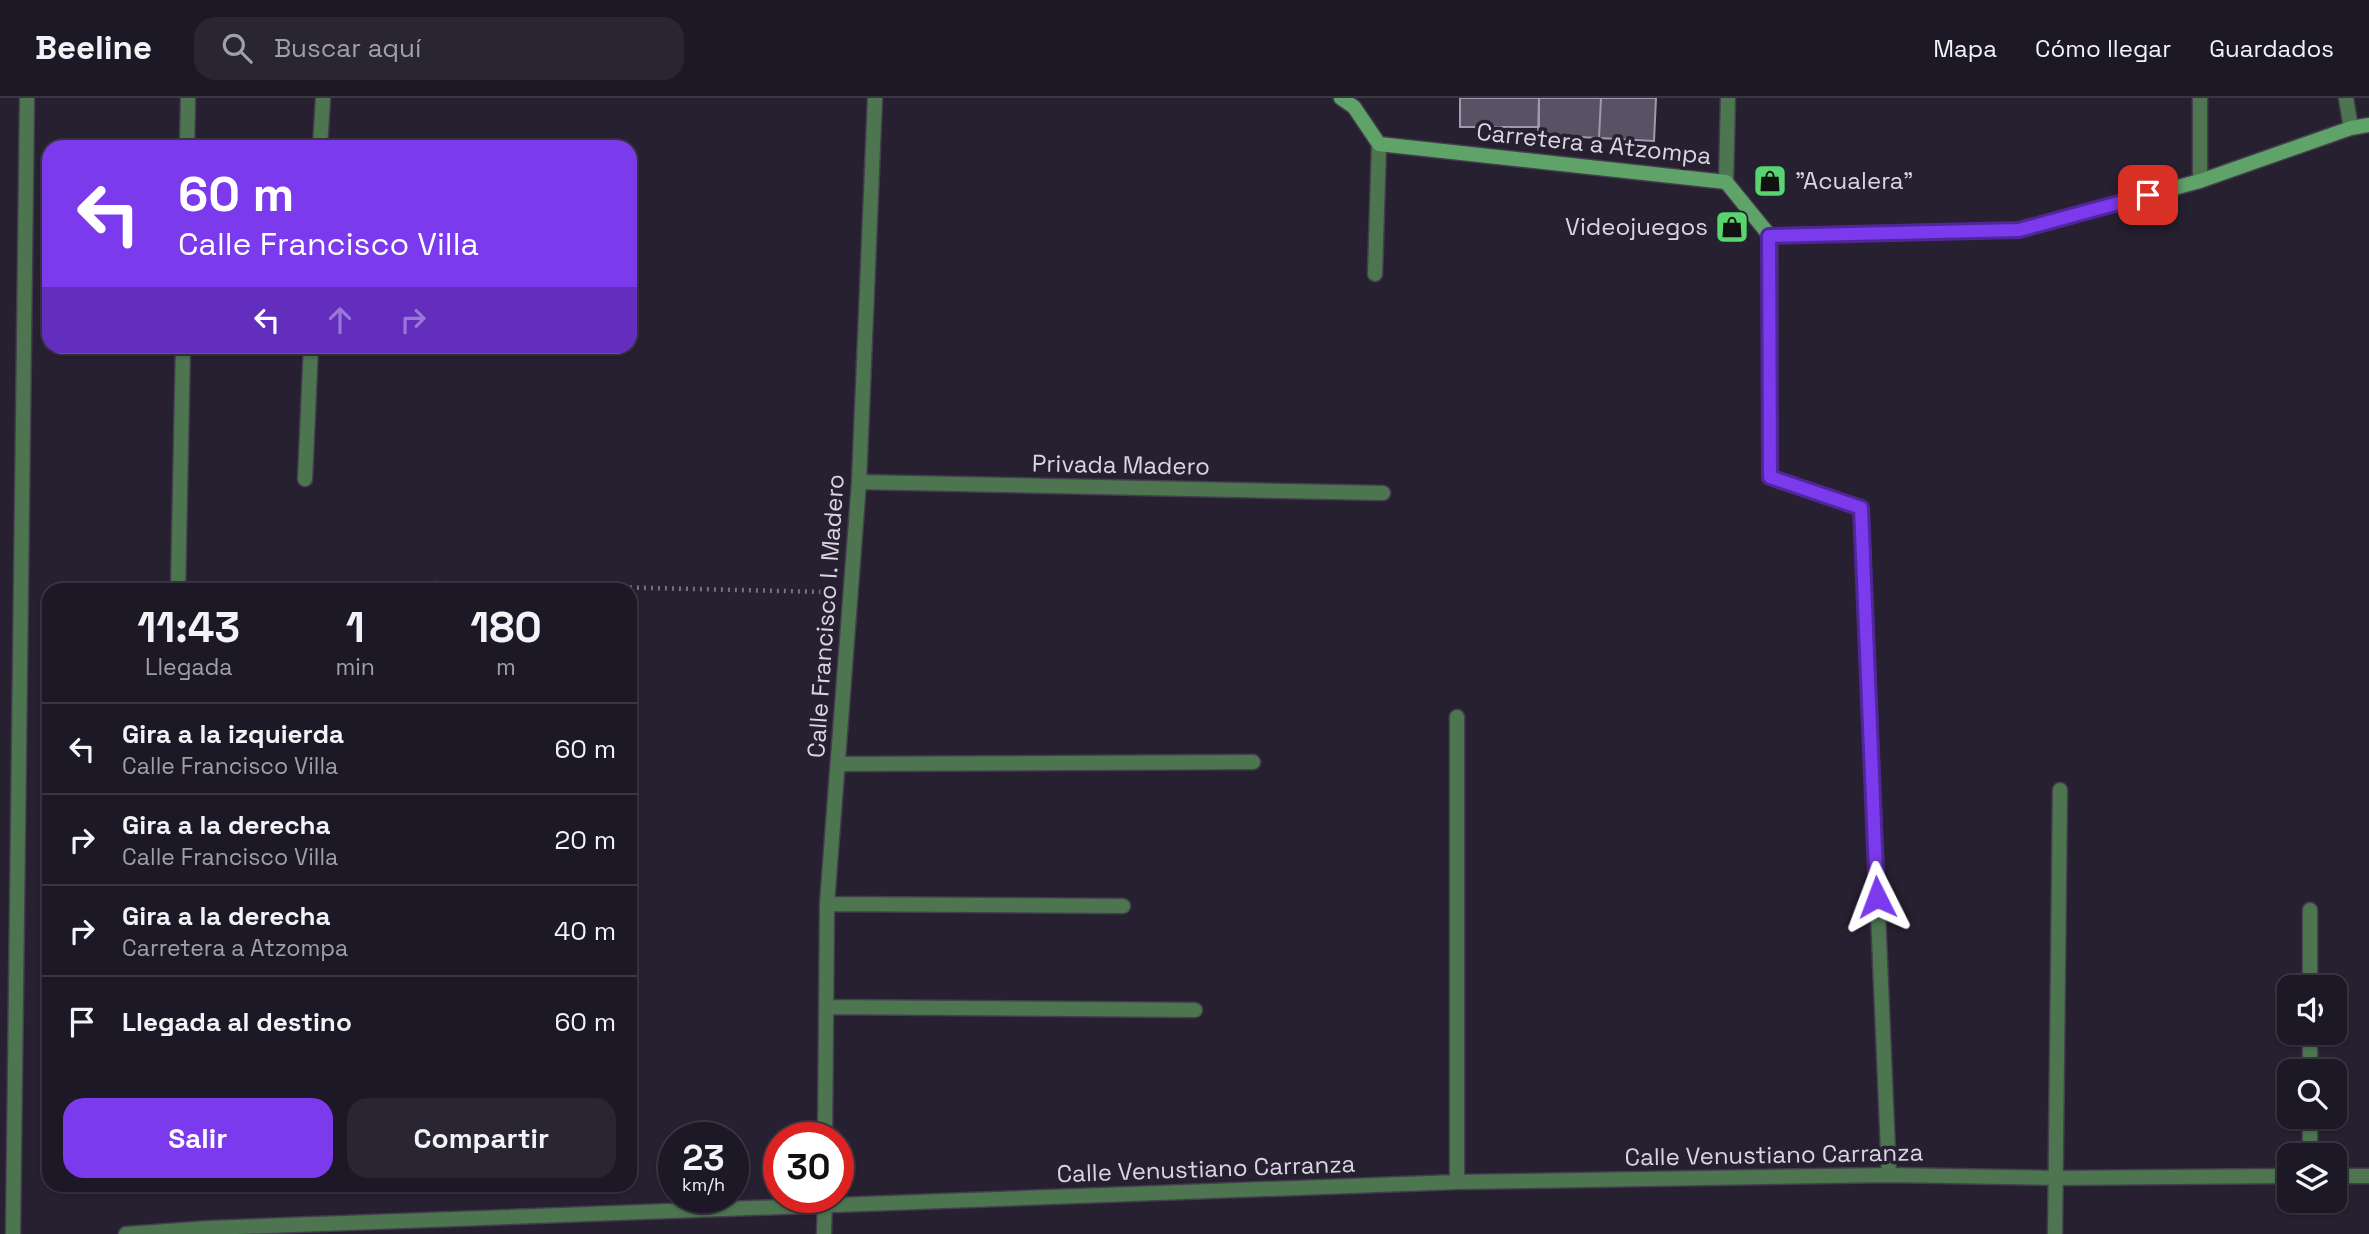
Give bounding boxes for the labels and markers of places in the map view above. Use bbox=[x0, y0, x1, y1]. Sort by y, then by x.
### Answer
shop icon: "Acualera" bbox=[1751, 162, 1789, 200]
place label: "Acualera" bbox=[1795, 165, 1913, 196]
pin bbox=[2118, 165, 2178, 225]
shop icon: Videojuegos bbox=[1713, 208, 1751, 246]
place label: Videojuegos bbox=[1565, 211, 1708, 242]

